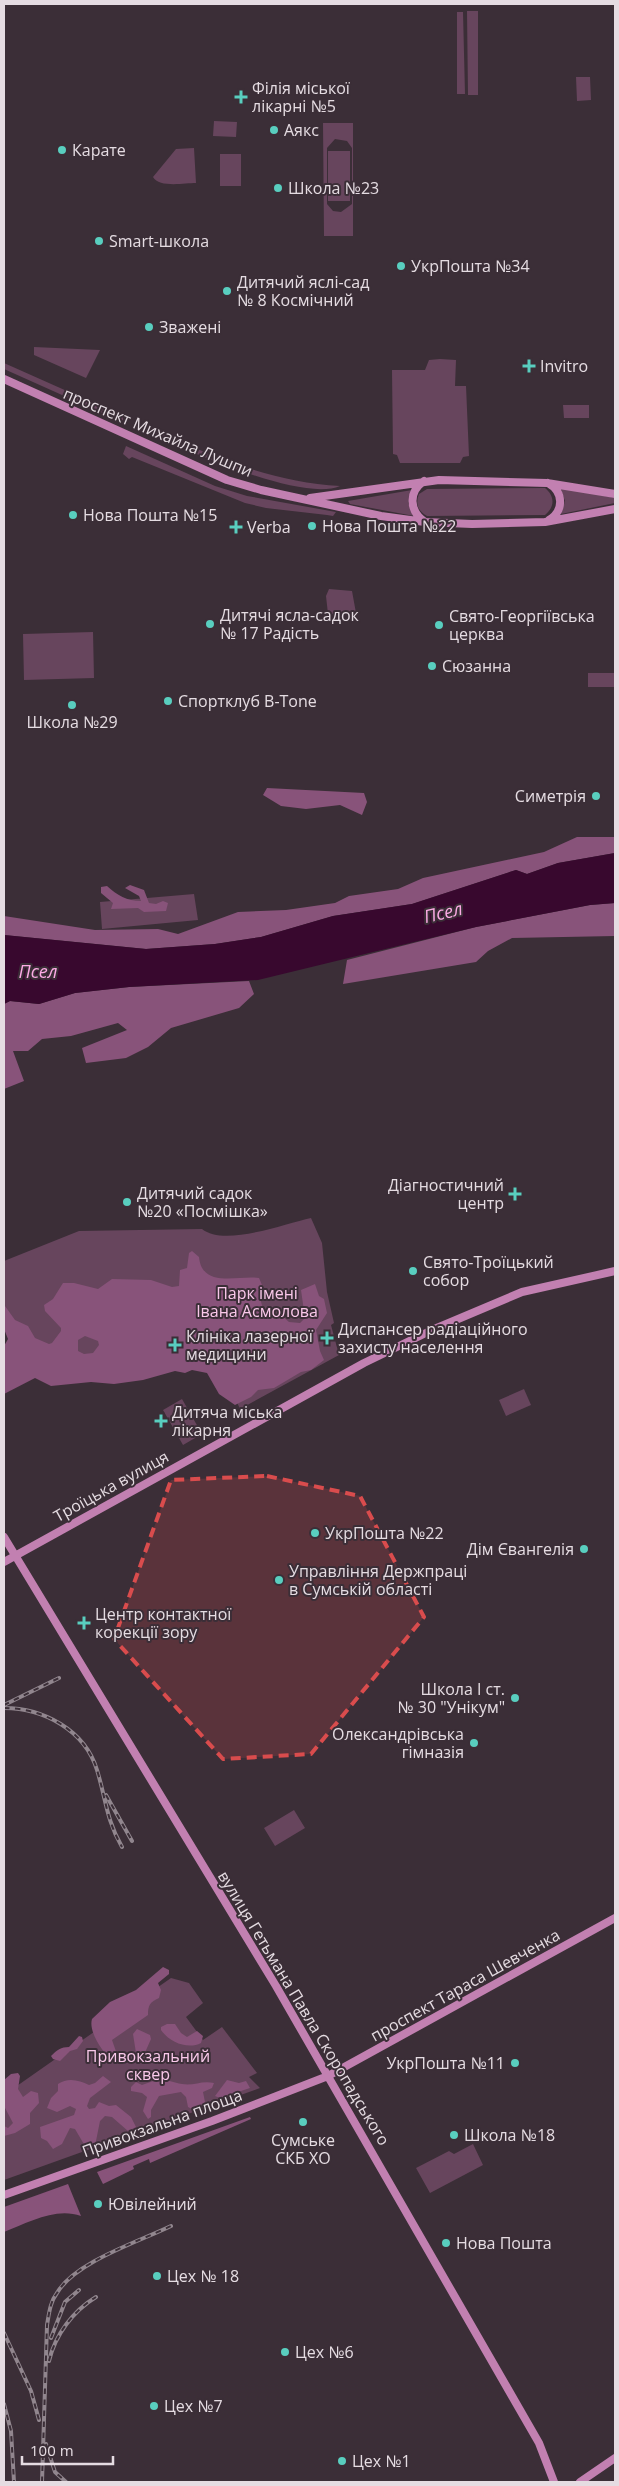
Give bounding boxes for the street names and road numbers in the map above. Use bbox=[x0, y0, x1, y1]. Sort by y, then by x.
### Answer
street label: проспект Михайла Лушпи bbox=[60, 382, 256, 482]
street label: Троїцька вулиця bbox=[50, 1445, 172, 1527]
street label: вулиця Гетьмана Павла Скоропадського bbox=[213, 1867, 395, 2149]
street label: проспект Тараса Шевченка bbox=[366, 1924, 564, 2046]
street label: Привокзальна площа bbox=[79, 2084, 245, 2162]

